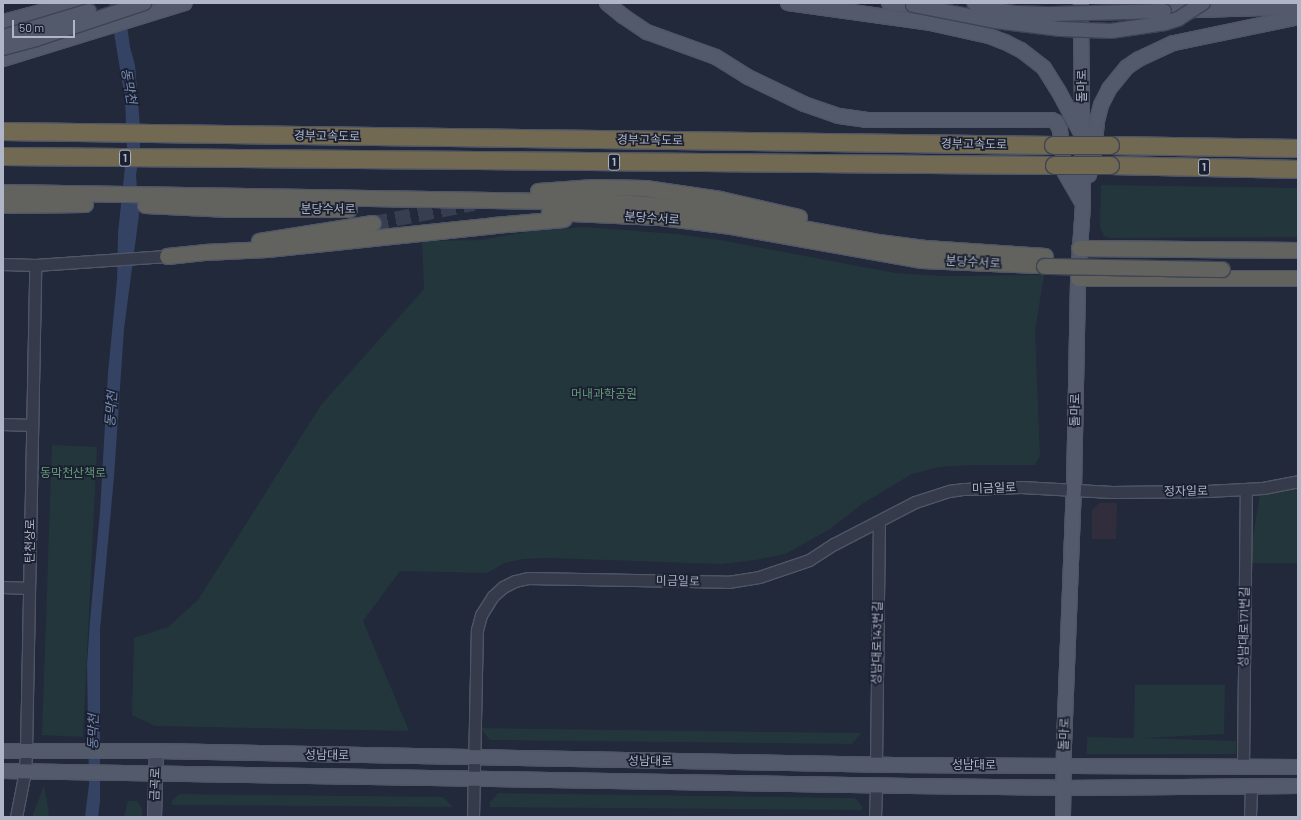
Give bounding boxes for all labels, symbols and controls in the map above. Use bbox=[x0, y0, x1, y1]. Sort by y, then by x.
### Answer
scale bar bbox=[14, 12, 77, 38]
text: 50 m bbox=[19, 20, 44, 34]
water label: 동막천 bbox=[118, 67, 140, 105]
street label: 돌마로 bbox=[1075, 69, 1089, 103]
street label: 경부고속도로 bbox=[294, 128, 360, 144]
street label: 경부고속도로 bbox=[617, 132, 683, 148]
street label: 경부고속도로 bbox=[941, 136, 1007, 152]
road number: 1 bbox=[119, 149, 131, 167]
road number: 1 bbox=[608, 153, 620, 171]
road number: 1 bbox=[1198, 158, 1210, 176]
street label: 분당수서로 bbox=[300, 202, 356, 216]
street label: 분당수서로 bbox=[624, 209, 680, 227]
street label: 분당수서로 bbox=[945, 253, 1001, 271]
park label: 머내과학공원 bbox=[571, 387, 637, 401]
water label: 동막천 bbox=[102, 391, 120, 427]
street label: 돌마로 bbox=[1068, 393, 1082, 427]
park label: 동막천산책로 bbox=[40, 466, 106, 480]
street label: 미금일로 bbox=[972, 480, 1016, 496]
street label: 정자일로 bbox=[1164, 483, 1208, 499]
street label: 탄천상로 bbox=[22, 519, 38, 563]
street label: 미금일로 bbox=[656, 573, 700, 589]
street label: 성남대로171번길 bbox=[1236, 587, 1252, 667]
street label: 성남대로143번길 bbox=[869, 601, 885, 685]
water label: 동막천 bbox=[85, 714, 101, 750]
street label: 돌마로 bbox=[1056, 717, 1072, 751]
street label: 성남대로 bbox=[305, 747, 349, 763]
street label: 성남대로 bbox=[628, 753, 672, 769]
street label: 성남대로 bbox=[952, 758, 996, 772]
street label: 금곡로 bbox=[147, 767, 163, 801]

